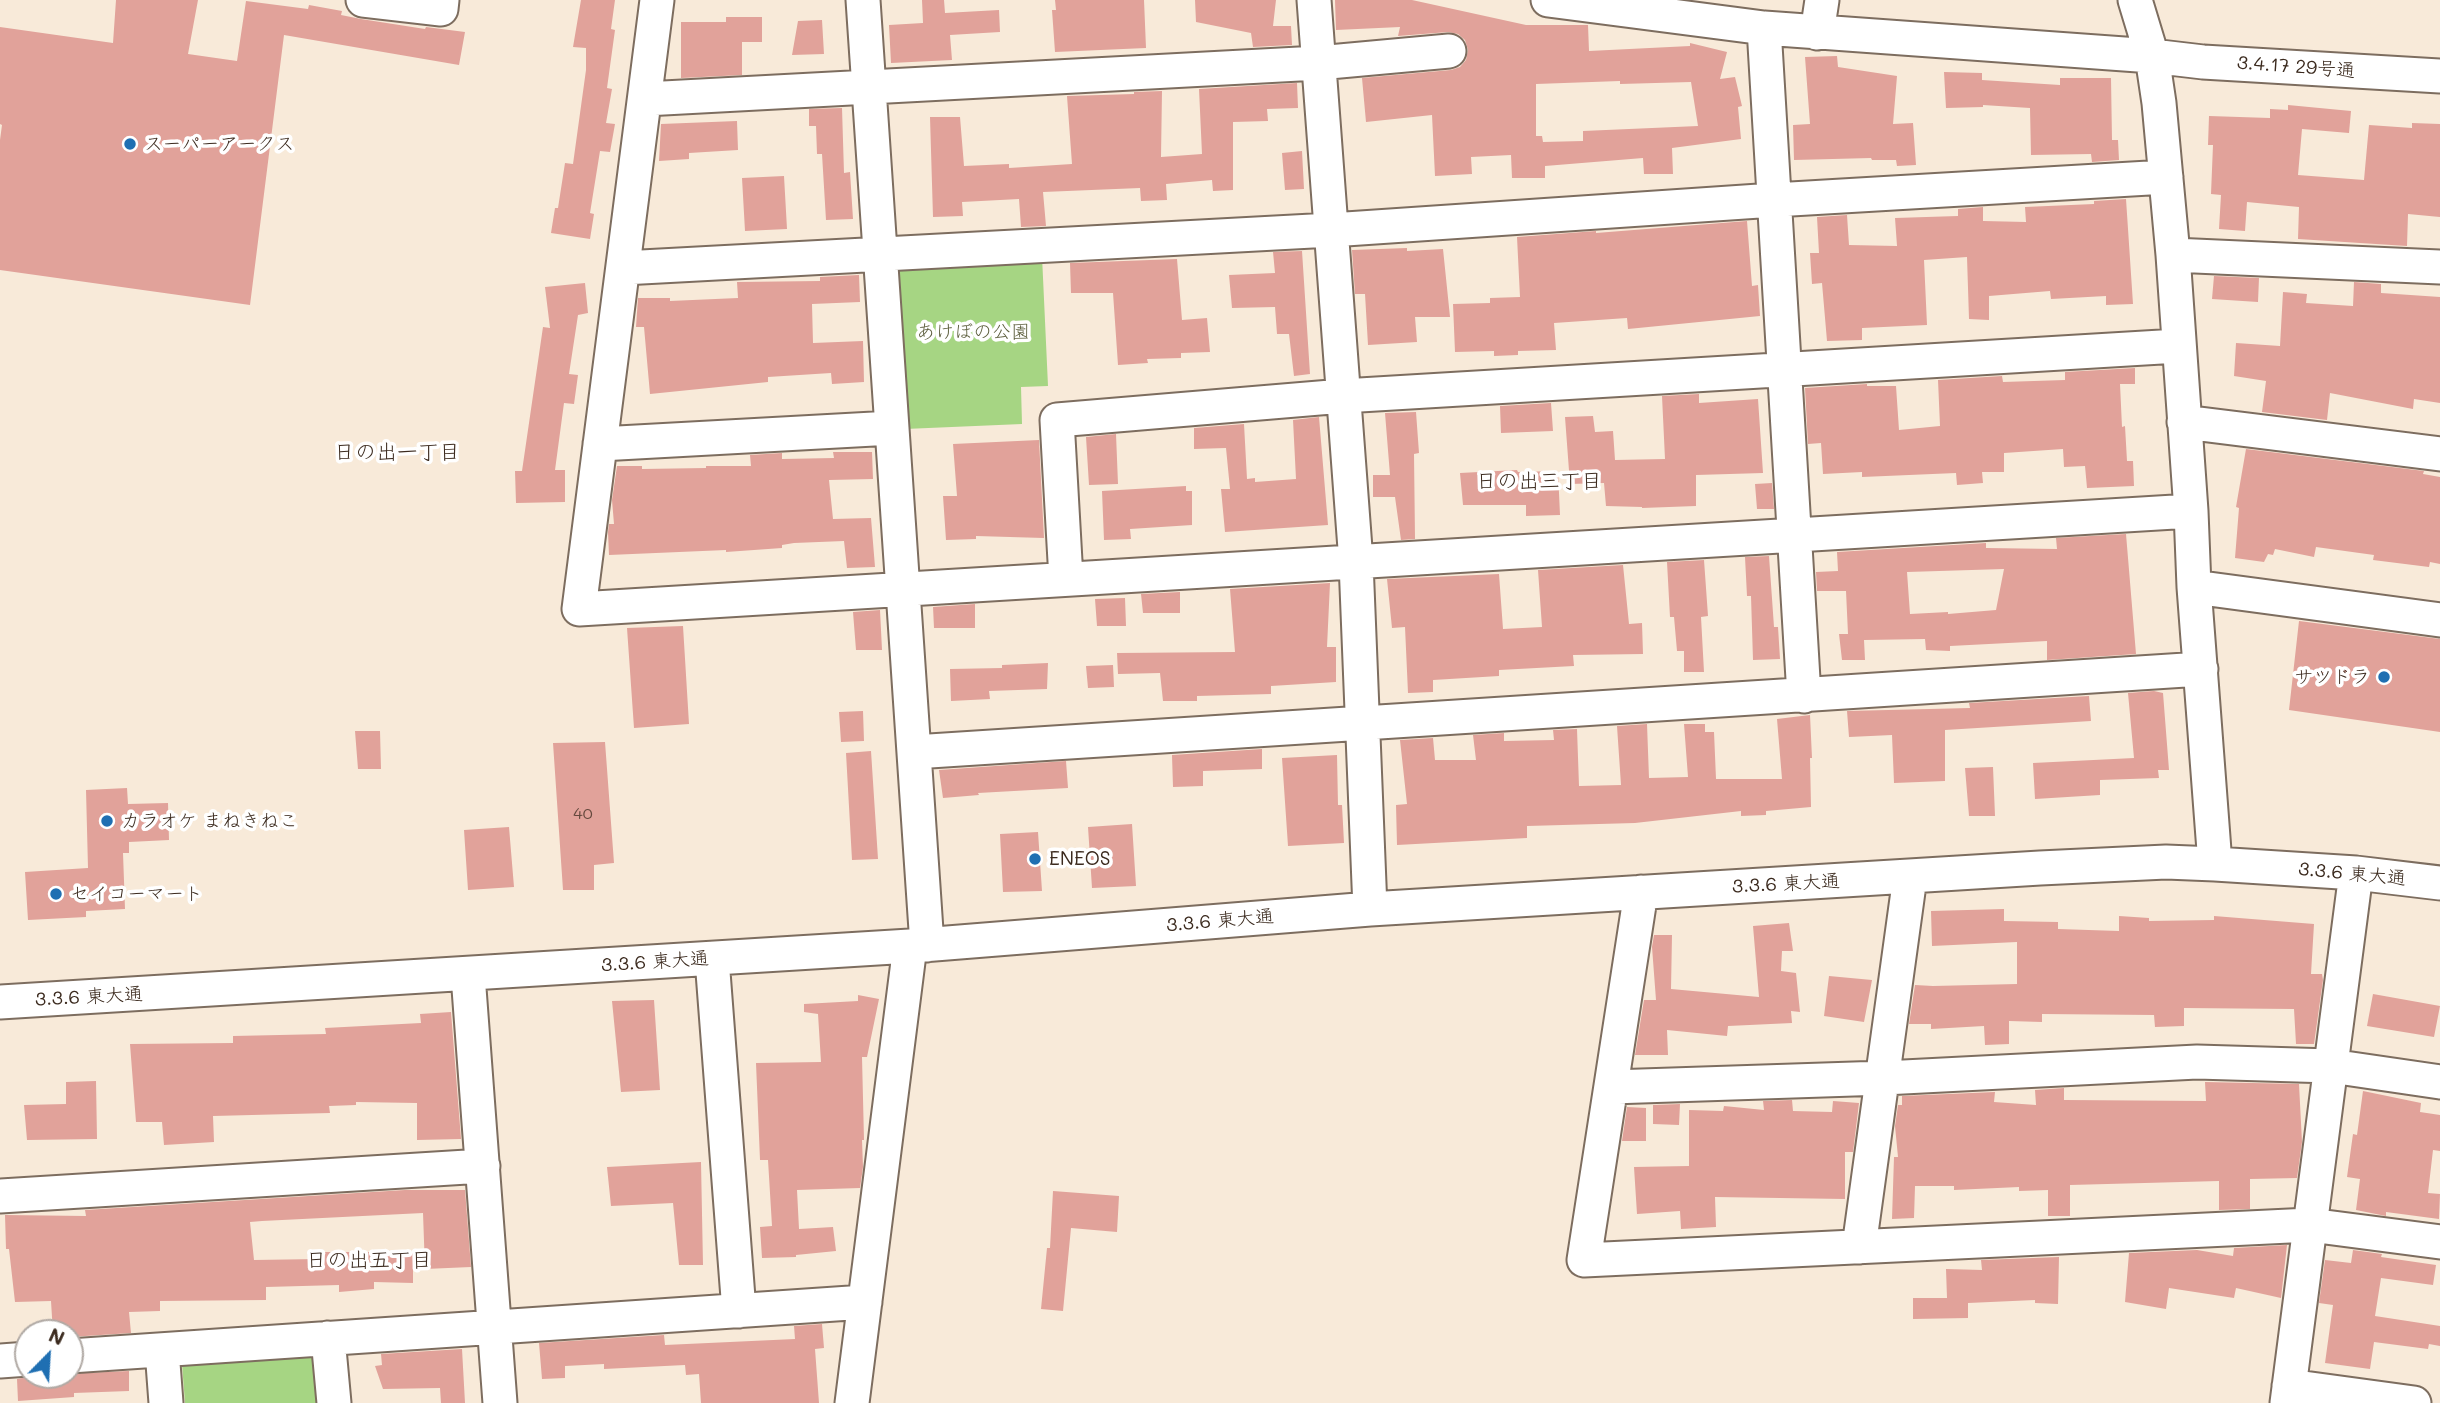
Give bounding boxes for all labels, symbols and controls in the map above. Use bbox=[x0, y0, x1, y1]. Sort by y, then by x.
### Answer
street label: 3.4.17 29号通 bbox=[2236, 51, 2356, 83]
place label: スーパーアークス bbox=[144, 133, 294, 155]
marker: スーパーアークス bbox=[122, 136, 138, 152]
park label: あけぼの公園 bbox=[916, 321, 1030, 343]
district label: 日の出一丁目 bbox=[334, 440, 460, 466]
district label: 日の出三丁目 bbox=[1476, 469, 1602, 495]
place label: サツドラ bbox=[2294, 666, 2370, 688]
marker: サツドラ bbox=[2376, 669, 2392, 685]
house number: 40 bbox=[573, 804, 593, 824]
place label: カラオケ まねきねこ bbox=[121, 810, 298, 832]
marker: カラオケ まねきねこ bbox=[99, 813, 115, 829]
place label: ENEOS bbox=[1049, 848, 1111, 870]
marker: ENEOS bbox=[1027, 851, 1043, 867]
street label: 3.3.6 東大通 bbox=[2297, 858, 2407, 890]
street label: 3.3.6 東大通 bbox=[1731, 870, 1841, 898]
place label: セイコーマート bbox=[70, 883, 203, 905]
marker: セイコーマート bbox=[48, 886, 64, 902]
street label: 3.3.6 東大通 bbox=[1165, 905, 1275, 937]
street label: 3.3.6 東大通 bbox=[600, 947, 710, 977]
street label: 3.3.6 東大通 bbox=[34, 983, 144, 1011]
district label: 日の出五丁目 bbox=[306, 1248, 432, 1274]
north arrow bbox=[14, 1319, 84, 1389]
text: N bbox=[45, 1322, 69, 1351]

